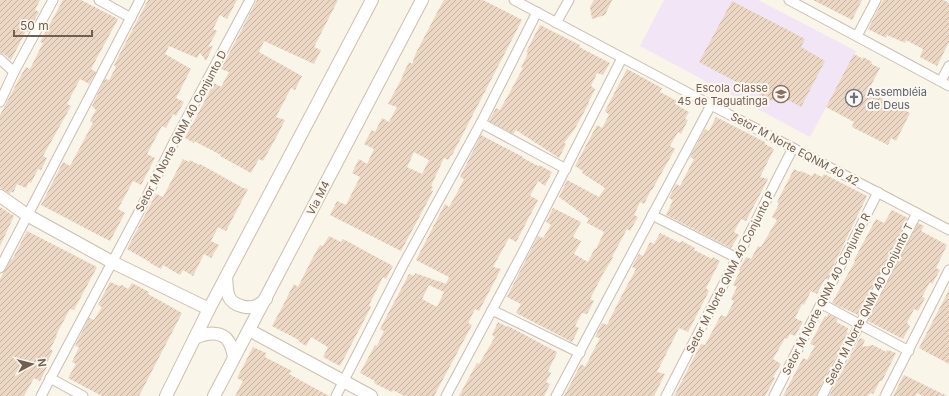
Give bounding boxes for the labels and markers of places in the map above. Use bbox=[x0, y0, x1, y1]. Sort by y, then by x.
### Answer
place label: Escola Classe 45 de Taguatinga bbox=[677, 81, 768, 108]
school or university icon: Escola Classe 45 de Taguatinga bbox=[771, 84, 791, 104]
place label: Assembléia de Deus bbox=[867, 85, 927, 112]
church icon: Assembléia de Deus bbox=[844, 88, 864, 108]

